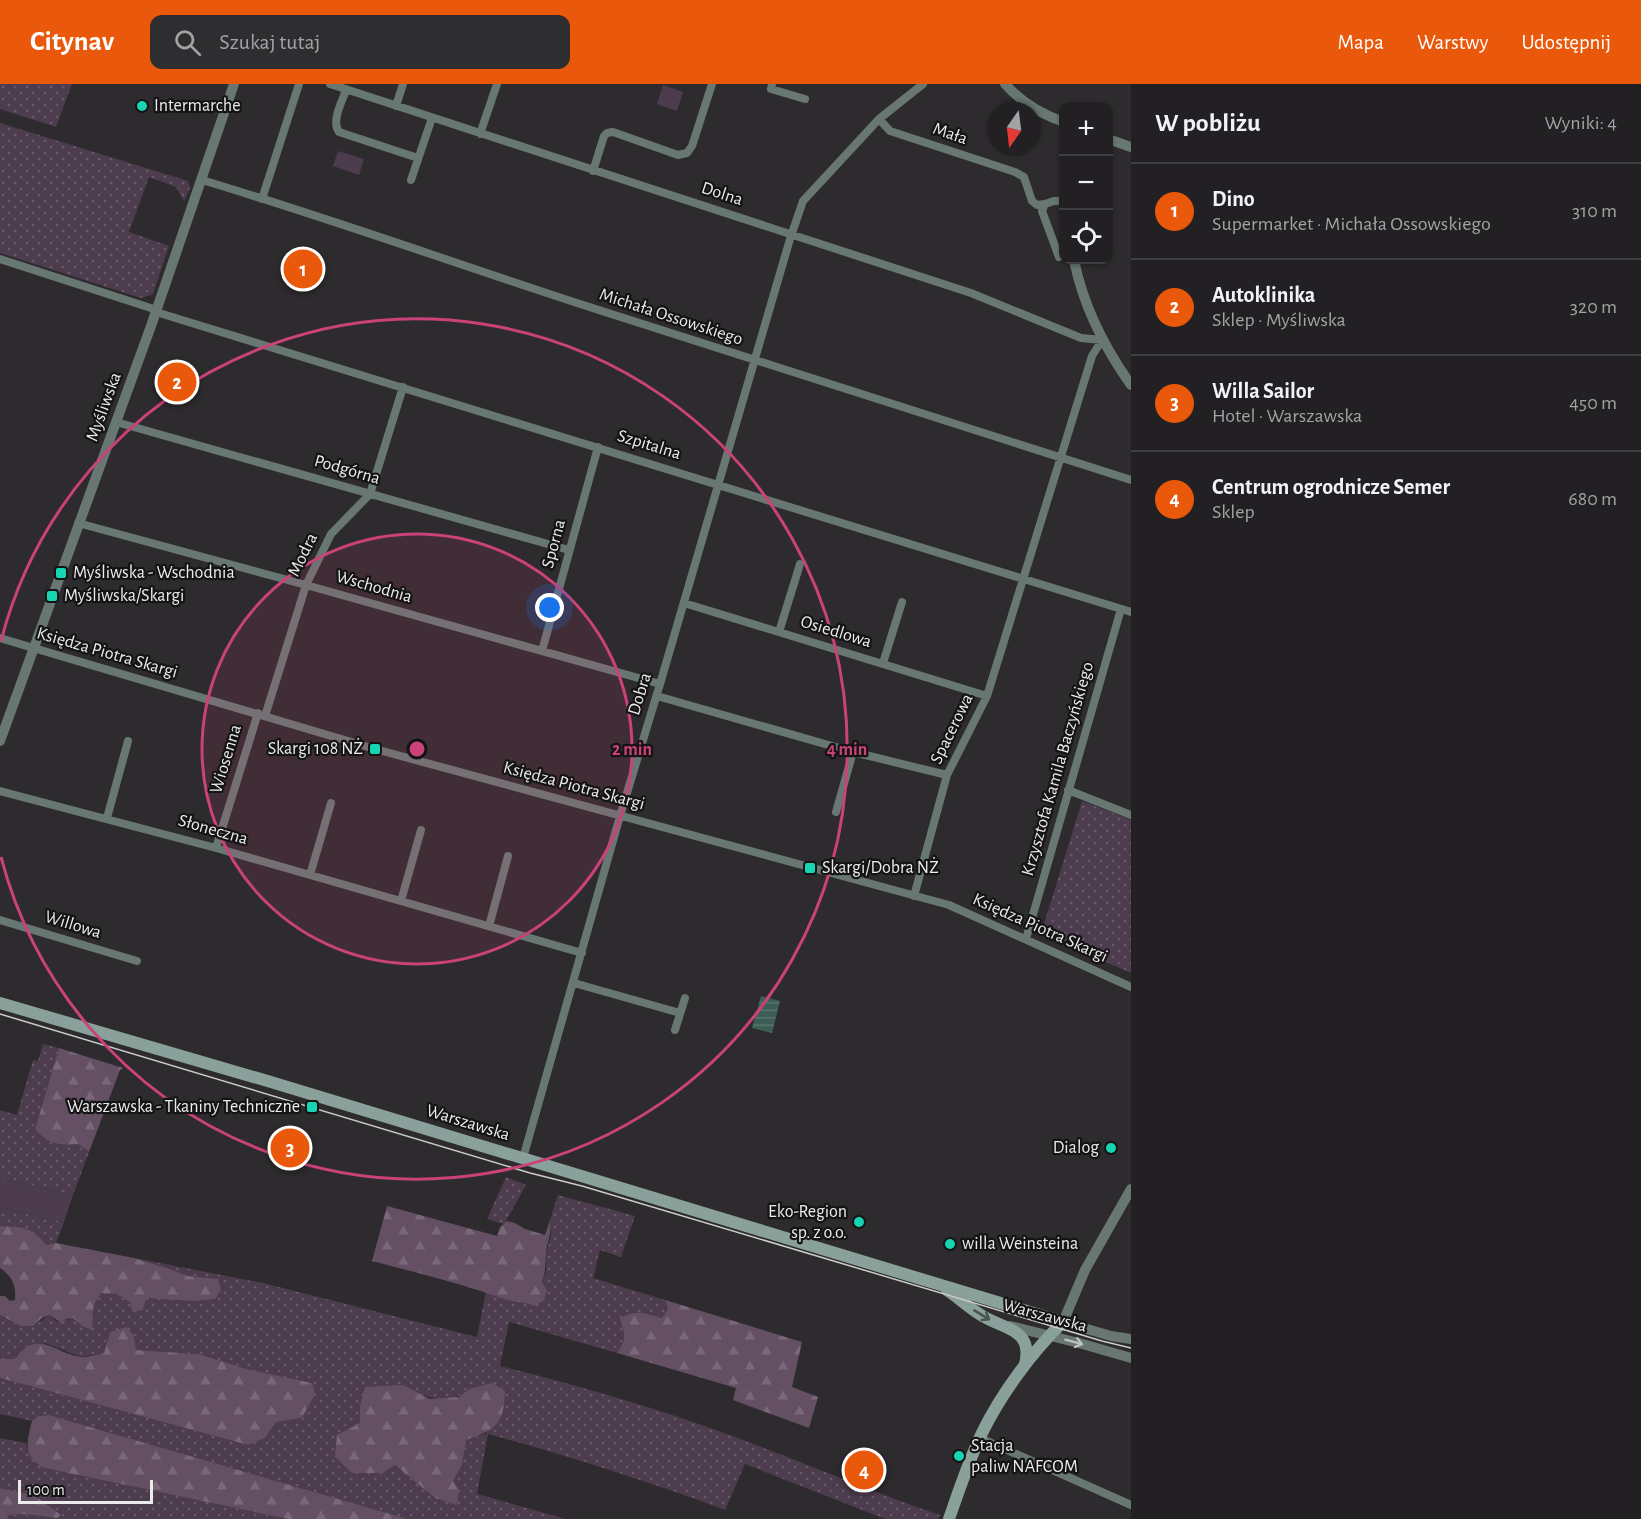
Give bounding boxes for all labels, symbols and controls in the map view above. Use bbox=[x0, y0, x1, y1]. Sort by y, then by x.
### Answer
search box bbox=[150, 15, 570, 69]
icon: search bbox=[171, 26, 204, 59]
text: Citynav bbox=[30, 28, 114, 56]
text: Szukaj tutaj bbox=[219, 31, 320, 53]
text: Mapa bbox=[1338, 32, 1384, 53]
text: Warstwy bbox=[1417, 32, 1488, 53]
text: Udostępnij bbox=[1521, 32, 1611, 53]
place label: Intermarche bbox=[154, 97, 240, 115]
marker: Intermarche bbox=[135, 99, 149, 113]
north arrow bbox=[987, 102, 1041, 156]
map controls bbox=[1059, 102, 1113, 264]
button: + bbox=[1059, 102, 1113, 156]
text: W pobliżu bbox=[1155, 110, 1261, 136]
text: Wyniki: 4 bbox=[1544, 113, 1617, 133]
street label: Mała bbox=[930, 120, 970, 148]
button: − bbox=[1059, 156, 1113, 210]
street label: Dolna bbox=[699, 179, 745, 209]
text: Dino bbox=[1212, 188, 1255, 210]
text: 1 bbox=[1171, 201, 1178, 221]
text: 310 m bbox=[1572, 201, 1617, 221]
button: locate bbox=[1059, 210, 1113, 264]
text: Supermarket · Michała Ossowskiego bbox=[1212, 214, 1491, 234]
pin: 1 bbox=[284, 246, 322, 291]
text: Autoklinika bbox=[1212, 284, 1315, 306]
street label: Michała Ossowskiego bbox=[597, 285, 745, 349]
text: 2 bbox=[1170, 297, 1179, 317]
text: 320 m bbox=[1570, 297, 1617, 317]
text: Sklep · Myśliwska bbox=[1212, 310, 1346, 330]
pin: 2 bbox=[158, 360, 196, 404]
street label: Myśliwska bbox=[83, 370, 125, 444]
text: Willa Sailor bbox=[1212, 380, 1314, 402]
text: 3 bbox=[1170, 393, 1179, 413]
text: 450 m bbox=[1569, 393, 1617, 413]
text: Hotel · Warszawska bbox=[1212, 406, 1362, 426]
street label: Szpitalna bbox=[615, 427, 683, 463]
street label: Podgórna bbox=[312, 452, 382, 488]
text: Centrum ogrodnicze Semer bbox=[1212, 476, 1450, 498]
text: 4 bbox=[1169, 489, 1180, 509]
text: 680 m bbox=[1568, 489, 1617, 509]
text: Sklep bbox=[1212, 502, 1255, 522]
street label: Sporna bbox=[539, 518, 569, 570]
street label: Modra bbox=[285, 530, 321, 580]
place label: Myśliwska - Wschodnia bbox=[73, 564, 235, 582]
marker: Myśliwska - Wschodnia bbox=[54, 566, 68, 580]
street label: Wschodnia bbox=[334, 568, 414, 606]
place label: Myśliwska/Skargi bbox=[64, 587, 184, 605]
marker: Myśliwska/Skargi bbox=[45, 589, 59, 603]
your location bbox=[535, 593, 564, 622]
street label: Osiedlowa bbox=[798, 613, 874, 651]
street label: Księdza Piotra Skargi bbox=[35, 624, 179, 682]
street label: Krzysztofa Kamila Baczyńskiego bbox=[1019, 660, 1097, 878]
street label: Dobra bbox=[625, 671, 655, 717]
street label: Spacerowa bbox=[927, 691, 977, 767]
street label: Wiosenna bbox=[207, 722, 245, 796]
place label: Skargi 108 NŻ bbox=[268, 738, 363, 758]
centre of rings bbox=[407, 739, 427, 759]
text: 2 min bbox=[612, 741, 652, 759]
text: 4 min bbox=[827, 741, 867, 759]
marker: Skargi 108 NŻ bbox=[368, 742, 382, 756]
street label: Księdza Piotra Skargi bbox=[501, 758, 647, 814]
street label: Słoneczna bbox=[176, 812, 250, 848]
place label: Skargi/Dobra NŻ bbox=[822, 857, 939, 877]
marker: Skargi/Dobra NŻ bbox=[803, 861, 817, 875]
street label: Księdza Piotra Skargi bbox=[970, 890, 1110, 966]
street label: Willowa bbox=[43, 908, 103, 942]
place label: Warszawska - Tkaniny Techniczne bbox=[67, 1098, 300, 1116]
marker: Warszawska - Tkaniny Techniczne bbox=[305, 1100, 319, 1114]
street label: Warszawska bbox=[424, 1102, 512, 1144]
pin: 3 bbox=[270, 1126, 310, 1170]
place label: Dialog bbox=[1053, 1139, 1099, 1157]
marker: Dialog bbox=[1104, 1141, 1118, 1155]
place label: Eko-Region sp. z o.o. bbox=[768, 1203, 847, 1242]
marker: Eko-Region sp. z o.o. bbox=[852, 1215, 866, 1229]
place label: willa Weinsteina bbox=[962, 1235, 1078, 1253]
marker: willa Weinsteina bbox=[943, 1237, 957, 1251]
street label: Warszawska bbox=[1001, 1296, 1089, 1336]
one-way arrow bbox=[973, 1310, 990, 1322]
one-way arrow bbox=[1064, 1336, 1083, 1348]
place label: Stacja paliw NAFCOM bbox=[971, 1437, 1078, 1476]
pin: 4 bbox=[844, 1448, 884, 1492]
marker: Stacja paliw NAFCOM bbox=[952, 1449, 966, 1463]
scale bar bbox=[18, 1477, 153, 1504]
text: 100 m bbox=[27, 1482, 65, 1498]

